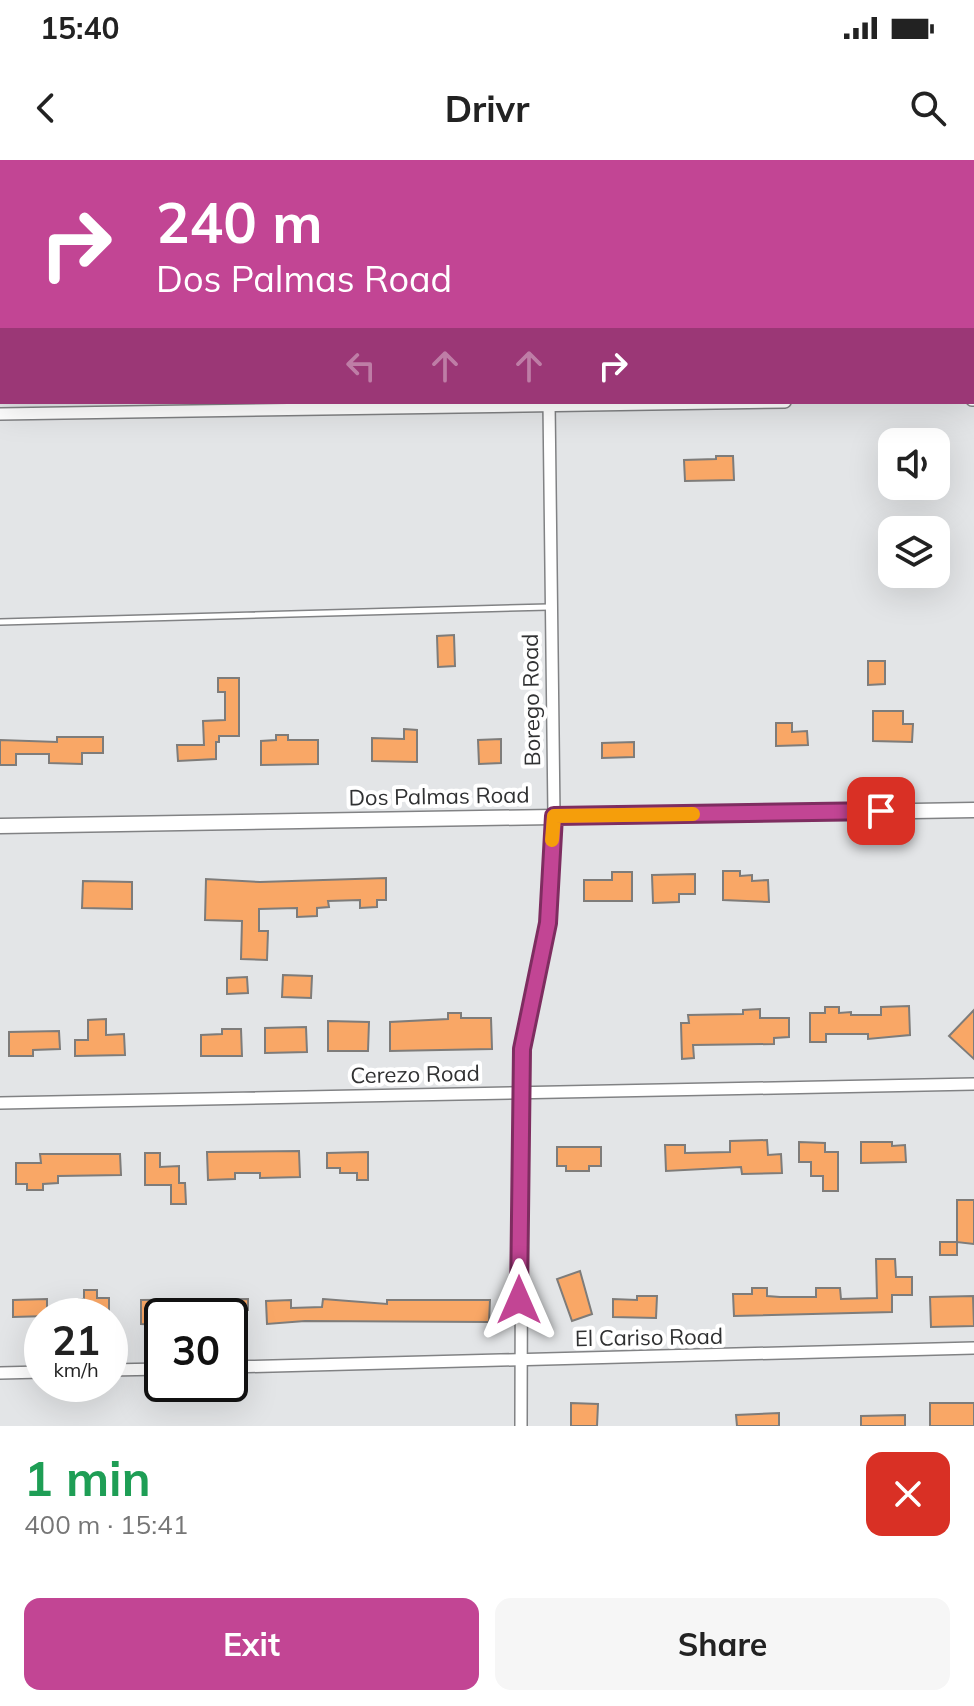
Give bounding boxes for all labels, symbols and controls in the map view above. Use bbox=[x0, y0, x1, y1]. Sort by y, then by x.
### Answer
text: 15:40 bbox=[40, 9, 119, 47]
icon: back bbox=[24, 86, 68, 130]
text: Drivr bbox=[445, 86, 529, 131]
icon: search bbox=[906, 86, 950, 130]
text: 240 m bbox=[156, 187, 323, 257]
icon: right bbox=[24, 192, 128, 296]
text: Dos Palmas Road bbox=[156, 256, 452, 301]
icon: left bbox=[339, 344, 383, 388]
icon: ahead bbox=[423, 344, 467, 388]
icon: ahead bbox=[507, 344, 551, 388]
icon: right bbox=[591, 344, 635, 388]
map controls bbox=[878, 428, 950, 588]
button: sound bbox=[878, 428, 950, 500]
button: layers bbox=[878, 516, 950, 588]
street label: Borego Road bbox=[516, 633, 546, 767]
pin bbox=[847, 777, 915, 845]
street label: Dos Palmas Road bbox=[348, 780, 530, 812]
icon: arrive bbox=[859, 789, 903, 833]
street label: Cerezo Road bbox=[350, 1059, 480, 1089]
position arrow bbox=[477, 1258, 561, 1342]
speed limit sign: 30 bbox=[144, 1298, 248, 1402]
text: 21 bbox=[52, 1315, 100, 1365]
street label: El Cariso Road bbox=[575, 1322, 723, 1352]
text: km/h bbox=[53, 1357, 99, 1382]
text: 1 min bbox=[24, 1448, 151, 1508]
button: close bbox=[866, 1452, 950, 1536]
text: 400 m · 15:41 bbox=[24, 1508, 188, 1541]
button: Exit bbox=[24, 1598, 479, 1690]
button: Share bbox=[495, 1598, 950, 1690]

